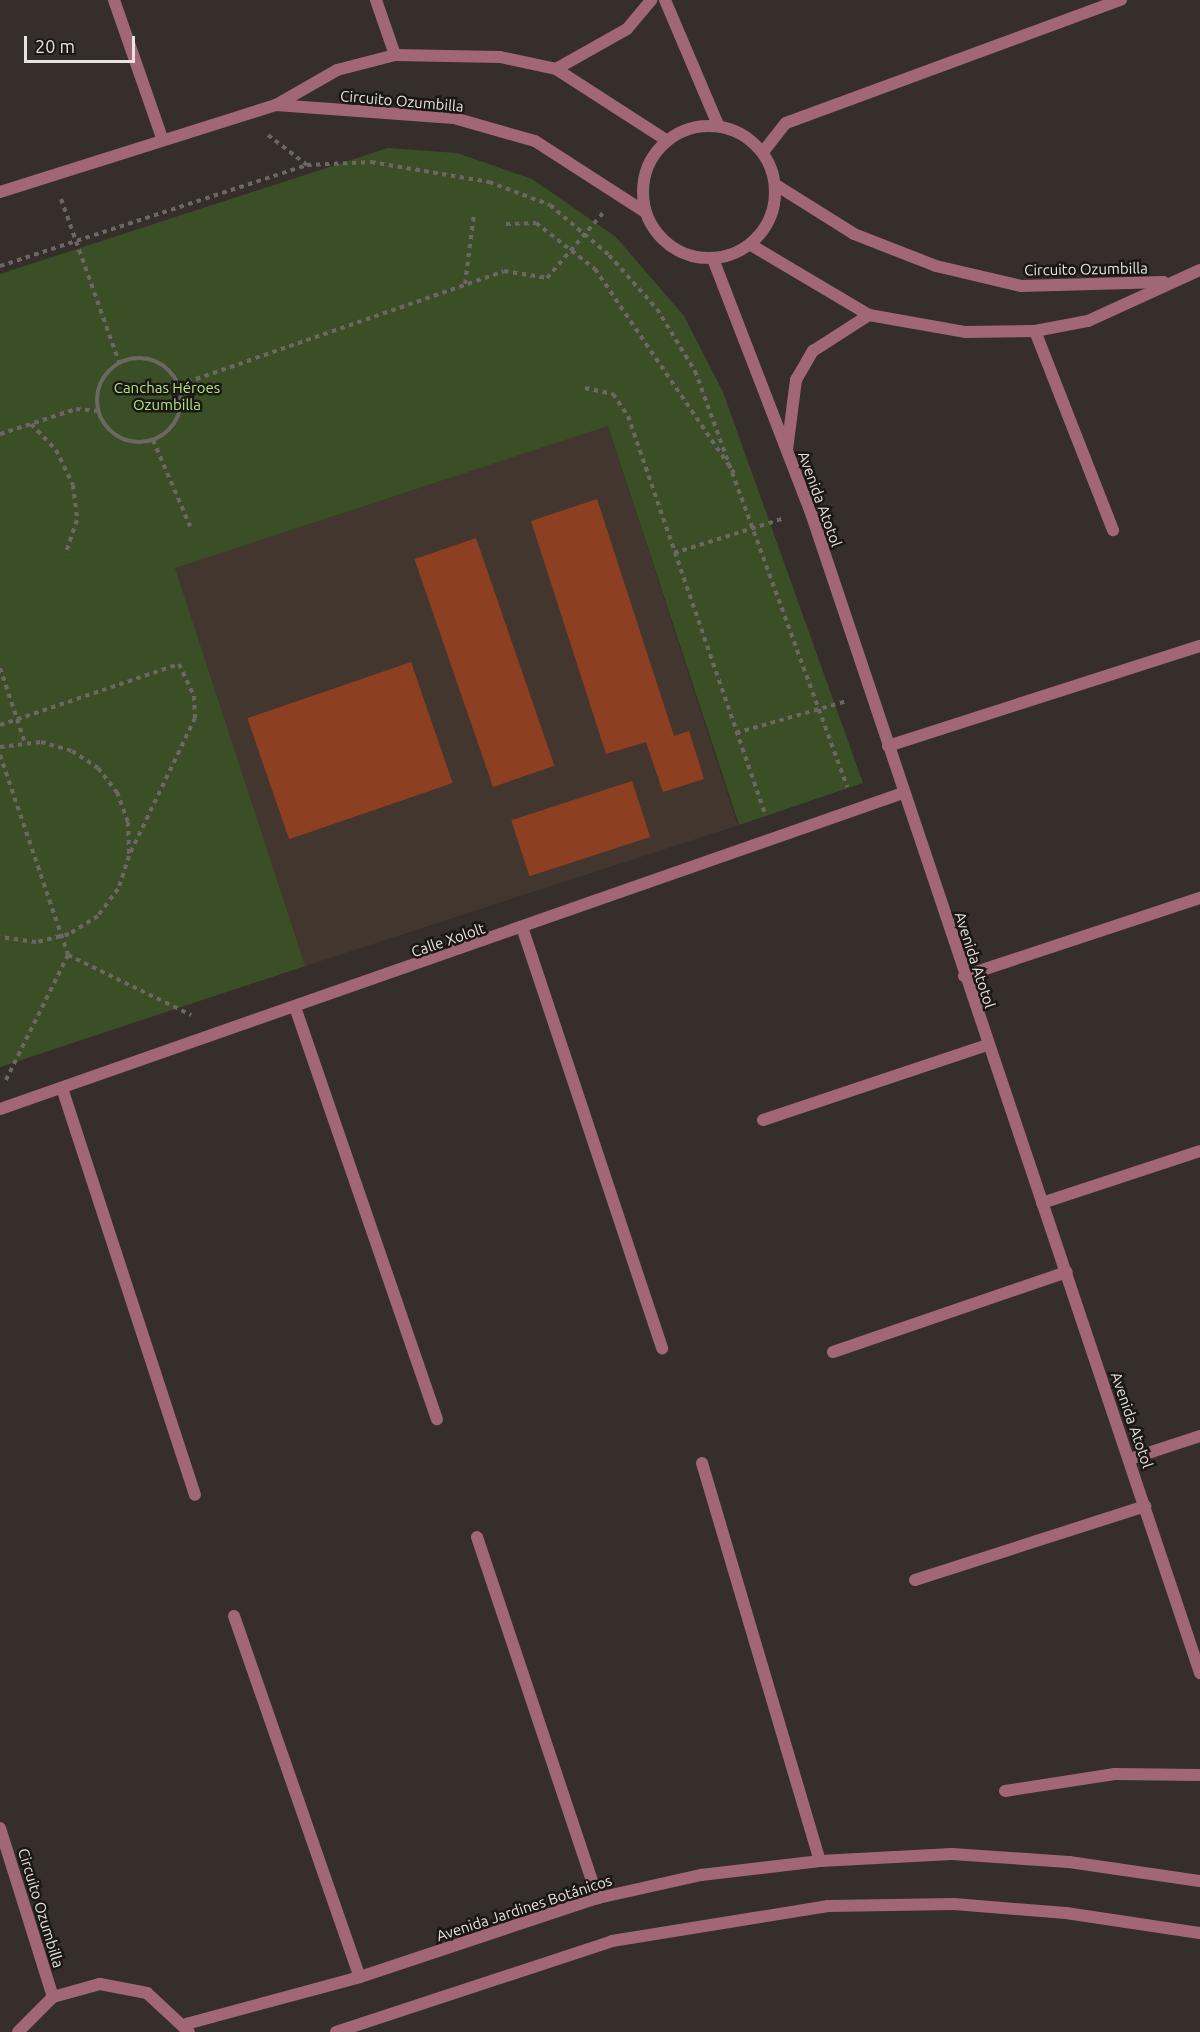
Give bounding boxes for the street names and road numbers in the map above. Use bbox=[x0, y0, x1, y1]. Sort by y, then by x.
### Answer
street label: Circuito Ozumbilla bbox=[340, 87, 464, 115]
street label: Circuito Ozumbilla bbox=[1024, 259, 1148, 279]
street label: Avenida Atotol bbox=[794, 449, 846, 549]
street label: Avenida Atotol bbox=[951, 910, 999, 1010]
street label: Calle Xololt bbox=[409, 919, 487, 961]
street label: Avenida Atotol bbox=[1107, 1370, 1157, 1470]
street label: Circuito Ozumbilla bbox=[14, 1846, 68, 1970]
street label: Avenida Jardines Botánicos bbox=[434, 1871, 614, 1945]

